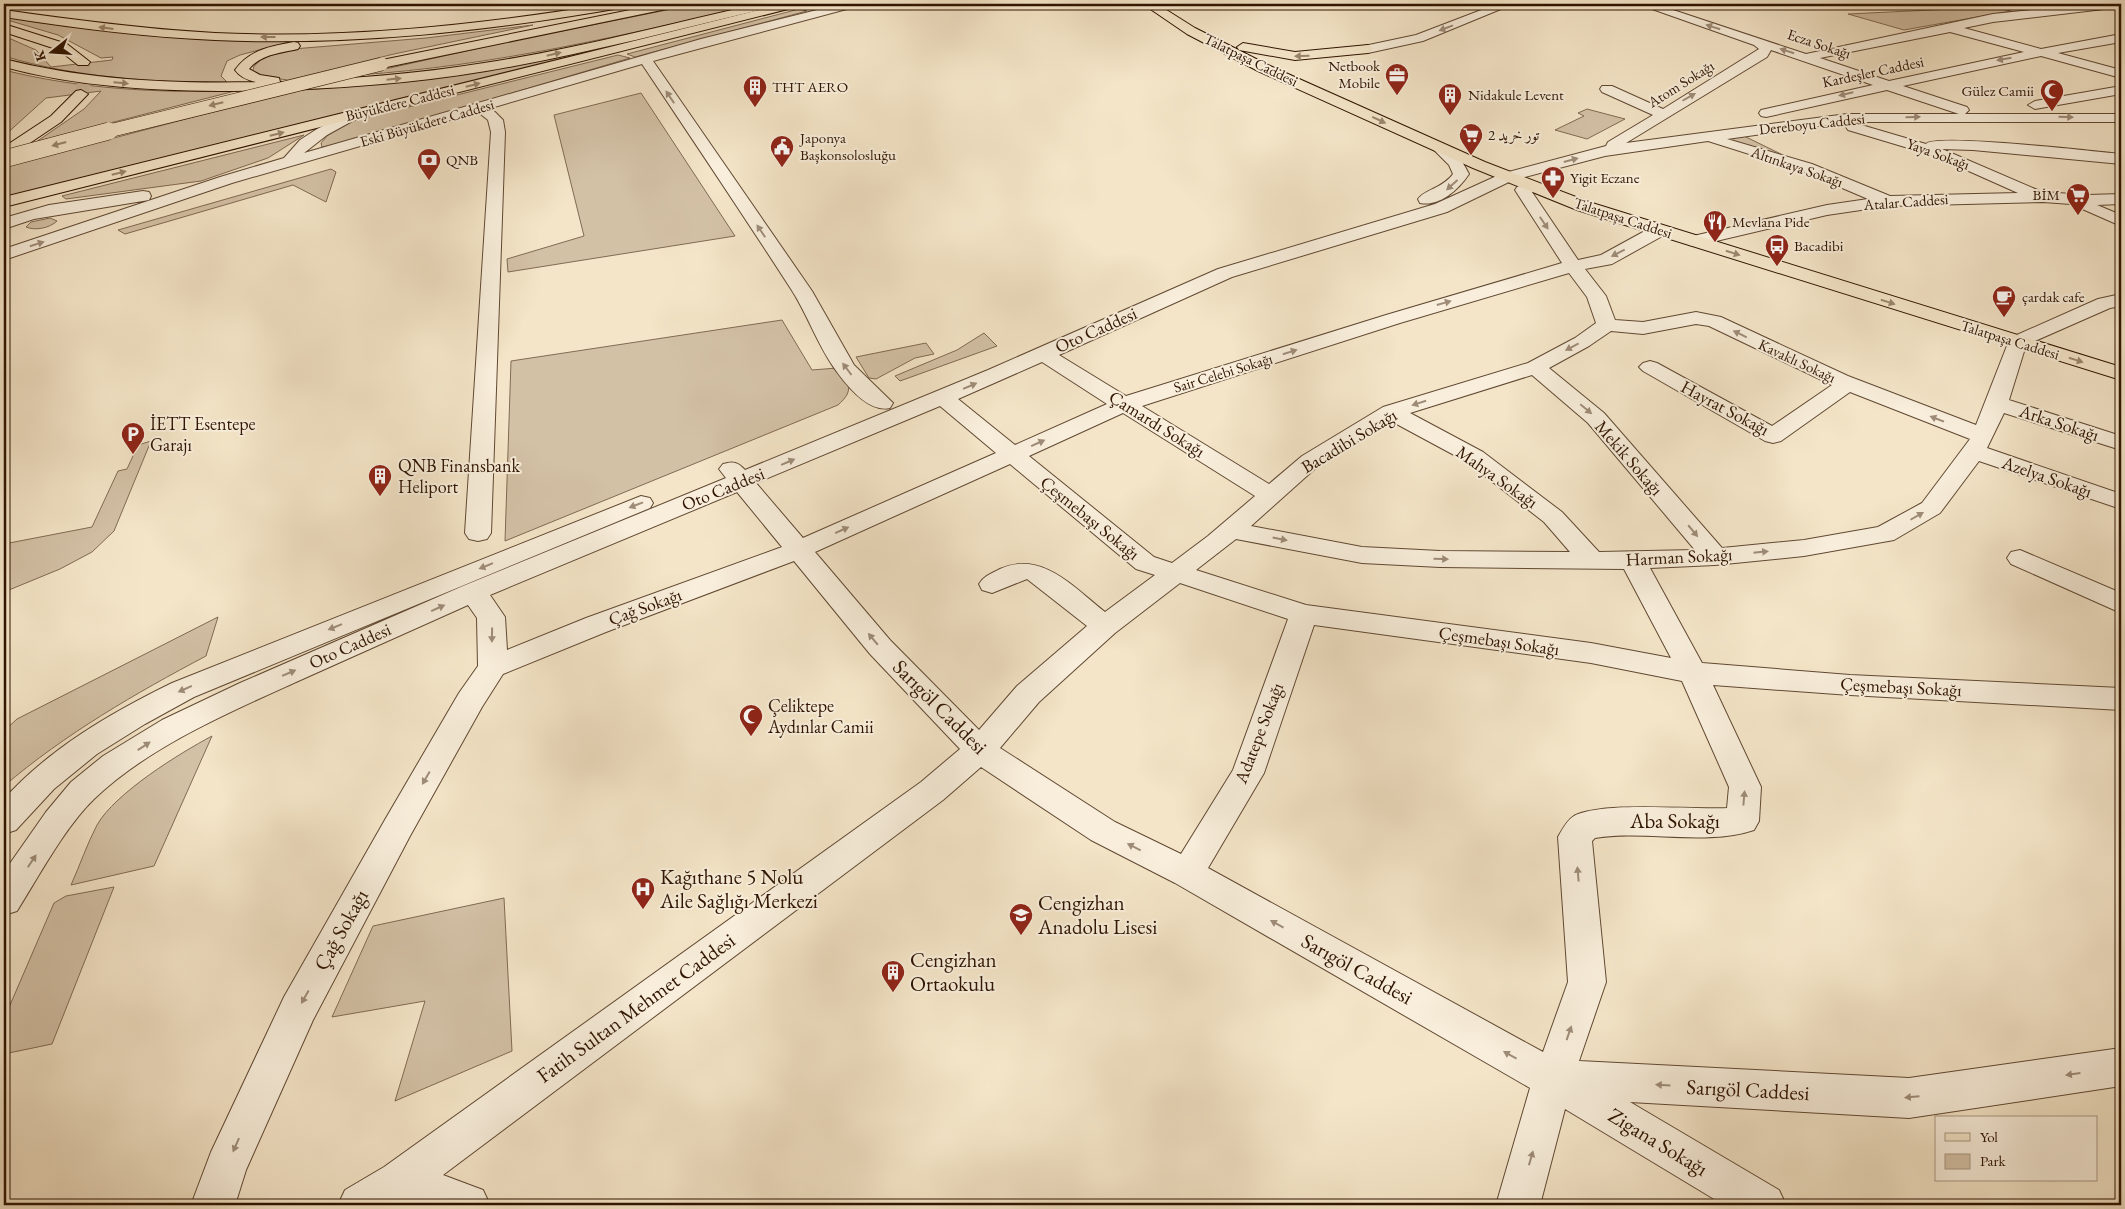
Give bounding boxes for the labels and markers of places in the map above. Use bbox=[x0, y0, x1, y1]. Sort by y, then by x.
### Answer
place label: Netbook Mobile bbox=[1328, 56, 1381, 92]
office icon: Netbook Mobile bbox=[1384, 62, 1410, 96]
building icon: THT AERO bbox=[742, 74, 768, 108]
place label: THT AERO bbox=[772, 77, 848, 96]
mosque icon: Gülez Camii bbox=[2039, 78, 2065, 112]
place label: Gülez Camii bbox=[1961, 81, 2034, 100]
building icon: Nidakule Levent bbox=[1437, 82, 1463, 116]
place label: Nidakule Levent bbox=[1468, 85, 1564, 104]
supermarket icon: تور خرید 2 bbox=[1458, 122, 1484, 156]
place label: تور خرید 2 bbox=[1488, 125, 1540, 144]
place label: Japonya Başkonsolosluğu bbox=[798, 128, 896, 164]
public building icon: Japonya Başkonsolosluğu bbox=[769, 134, 795, 168]
bank icon: QNB bbox=[416, 147, 442, 181]
place label: QNB bbox=[446, 150, 478, 169]
pharmacy icon: Yigit Eczane bbox=[1540, 165, 1566, 199]
place label: Yigit Eczane bbox=[1570, 168, 1640, 187]
supermarket icon: BİM bbox=[2065, 182, 2091, 216]
place label: BİM bbox=[2033, 185, 2060, 204]
restaurant icon: Mevlana Pide bbox=[1702, 209, 1728, 243]
place label: Mevlana Pide bbox=[1732, 212, 1810, 231]
bus stop icon: Bacadibi bbox=[1764, 233, 1790, 267]
place label: Bacadibi bbox=[1794, 236, 1844, 255]
cafe icon: çardak cafe bbox=[1991, 284, 2017, 318]
place label: çardak cafe bbox=[2022, 287, 2085, 306]
place label: İETT Esentepe Garajı bbox=[150, 412, 256, 456]
parking icon: İETT Esentepe Garajı bbox=[120, 421, 146, 455]
place label: QNB Finansbank Heliport bbox=[398, 454, 520, 498]
building icon: QNB Finansbank Heliport bbox=[367, 463, 393, 497]
place label: Çeliktepe Aydınlar Camii bbox=[767, 694, 874, 738]
mosque icon: Çeliktepe Aydınlar Camii bbox=[738, 703, 764, 737]
place label: Kağıthane 5 Nolu Aile Sağlığı Merkezi bbox=[659, 863, 818, 914]
hospital icon: Kağıthane 5 Nolu Aile Sağlığı Merkezi bbox=[630, 876, 656, 910]
place label: Cengizhan Anadolu Lisesi bbox=[1037, 889, 1157, 940]
school or university icon: Cengizhan Anadolu Lisesi bbox=[1008, 902, 1034, 936]
place label: Cengizhan Ortaokulu bbox=[910, 946, 997, 997]
building icon: Cengizhan Ortaokulu bbox=[880, 959, 906, 993]

